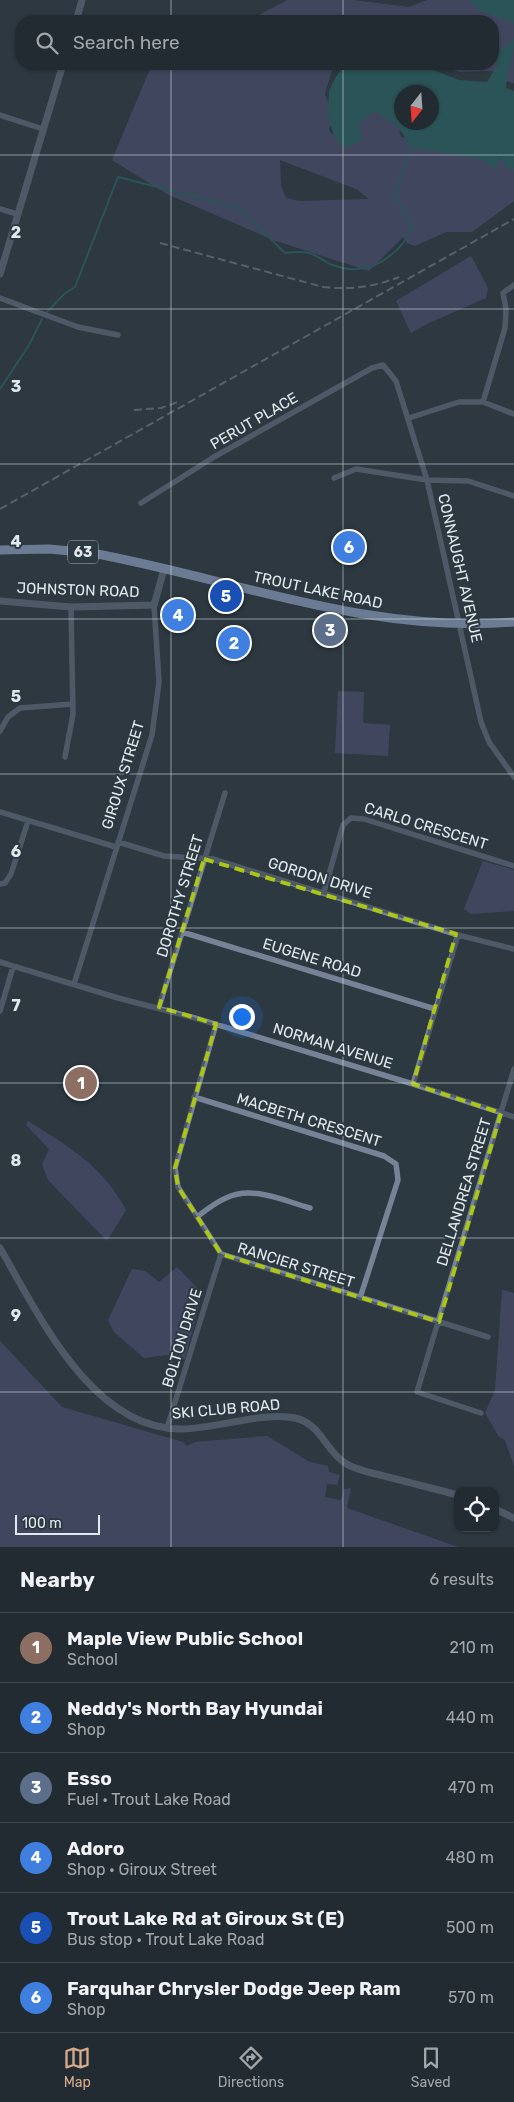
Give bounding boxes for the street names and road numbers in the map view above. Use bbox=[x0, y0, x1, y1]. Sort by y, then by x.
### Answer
street label: PERUT PLACE bbox=[207, 389, 301, 453]
street label: CONNAUGHT AVENUE bbox=[434, 492, 486, 644]
road number: 63 bbox=[68, 540, 98, 564]
street label: TROUT LAKE ROAD bbox=[252, 568, 384, 612]
street label: JOHNSTON ROAD bbox=[16, 579, 140, 601]
street label: GIROUX STREET bbox=[98, 718, 148, 831]
street label: CARLO CRESCENT bbox=[362, 799, 490, 853]
street label: DOROTHY STREET bbox=[153, 832, 207, 959]
street label: GORDON DRIVE bbox=[266, 854, 374, 902]
street label: EUGENE ROAD bbox=[260, 934, 364, 982]
street label: NORMAN AVENUE bbox=[271, 1019, 395, 1073]
street label: MACBETH CRESCENT bbox=[234, 1089, 384, 1151]
street label: DELLANDREA STREET bbox=[433, 1115, 495, 1268]
street label: RANCIER STREET bbox=[235, 1239, 357, 1291]
street label: BOLTON DRIVE bbox=[158, 1286, 206, 1390]
street label: SKI CLUB ROAD bbox=[171, 1395, 281, 1423]

